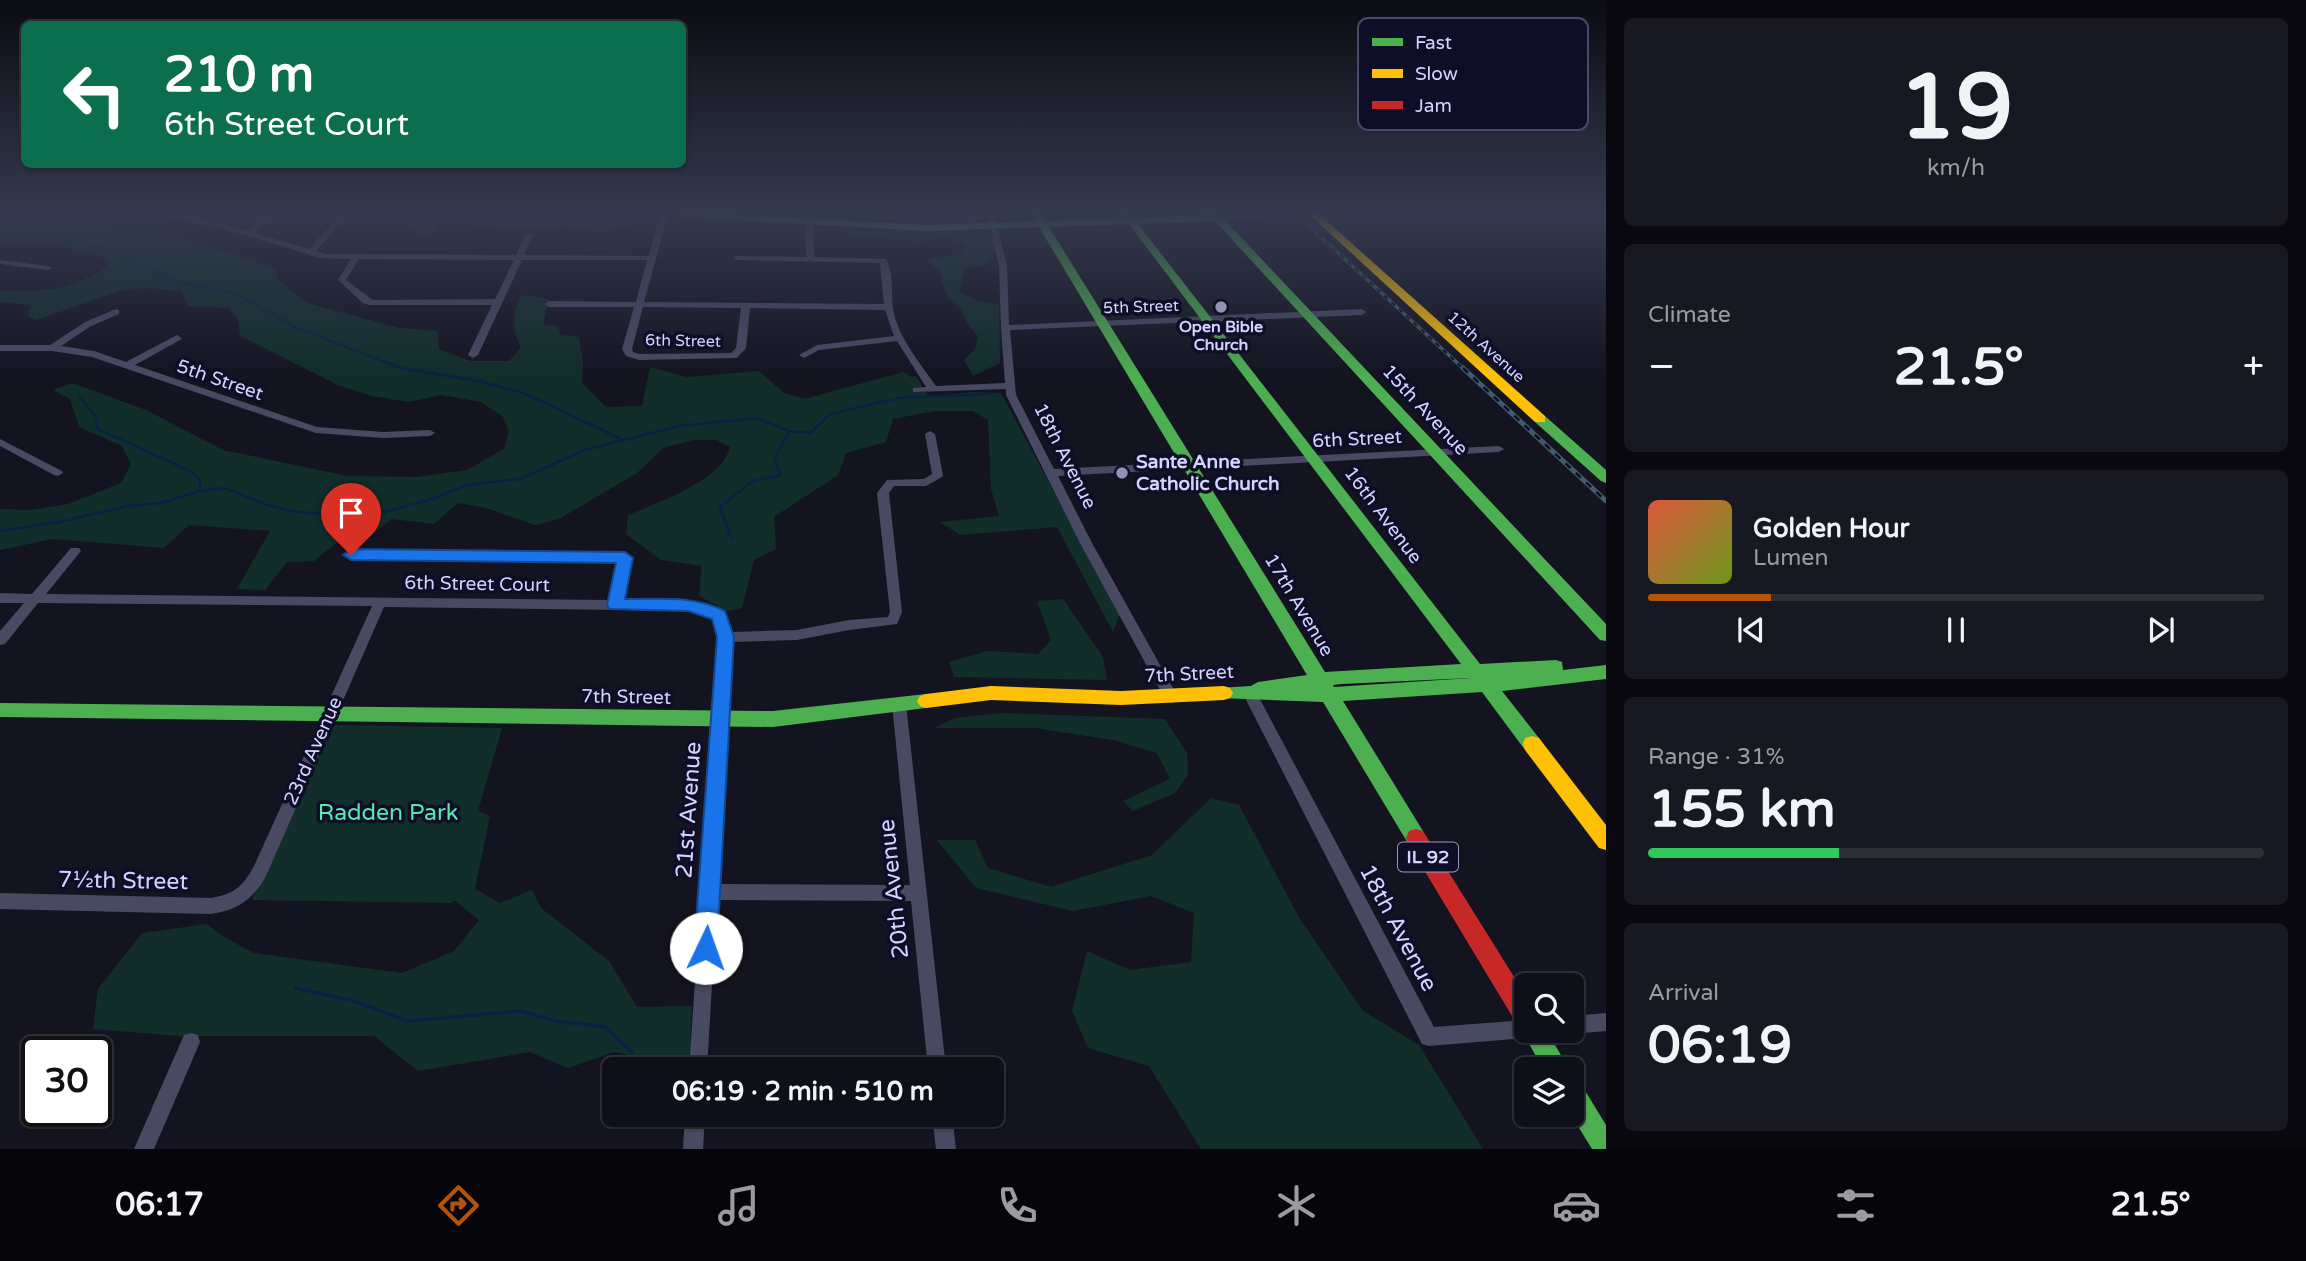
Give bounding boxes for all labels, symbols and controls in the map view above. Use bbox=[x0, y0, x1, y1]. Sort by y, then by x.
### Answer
legend bbox=[1358, 18, 1588, 130]
text: Fast bbox=[1415, 32, 1452, 54]
text: 210 m bbox=[164, 46, 314, 105]
icon: left bbox=[49, 49, 140, 140]
text: 19 bbox=[1899, 53, 2013, 163]
text: Slow bbox=[1415, 63, 1458, 85]
text: Jam bbox=[1415, 95, 1452, 117]
text: 6th Street Court bbox=[164, 106, 409, 144]
text: km/h bbox=[1927, 154, 1985, 182]
street label: 5th Street bbox=[1103, 296, 1179, 318]
marker: Open Bible Church bbox=[1213, 299, 1229, 315]
text: Climate bbox=[1648, 301, 1731, 329]
street label: 12th Avenue bbox=[1443, 307, 1529, 387]
place label: Open Bible Church bbox=[1179, 317, 1263, 355]
street label: 6th Street bbox=[645, 330, 721, 352]
text: 21.5° bbox=[1894, 336, 2024, 399]
text: − bbox=[1648, 344, 1675, 390]
text: + bbox=[2243, 344, 2264, 390]
street label: 5th Street bbox=[174, 355, 266, 405]
street label: 15th Avenue bbox=[1378, 360, 1472, 460]
street label: 18th Avenue bbox=[1029, 399, 1101, 513]
street label: 6th Street bbox=[1311, 426, 1403, 452]
place label: Sante Anne Catholic Church bbox=[1136, 451, 1280, 495]
street label: 16th Avenue bbox=[1339, 462, 1427, 568]
marker: Sante Anne Catholic Church bbox=[1114, 465, 1130, 481]
pin bbox=[321, 483, 381, 555]
icon: arrive bbox=[332, 494, 370, 532]
text: Golden Hour bbox=[1753, 513, 1910, 544]
text: Lumen bbox=[1753, 544, 1828, 572]
street label: 17th Avenue bbox=[1260, 550, 1338, 660]
street label: 6th Street Court bbox=[404, 572, 550, 596]
icon: previous bbox=[1732, 611, 1770, 649]
icon: pause bbox=[1937, 611, 1975, 649]
icon: next bbox=[2142, 611, 2180, 649]
street label: 7th Street bbox=[1143, 661, 1235, 687]
street label: 7th Street bbox=[581, 685, 671, 709]
street label: 23rd Avenue bbox=[279, 694, 347, 808]
street label: 21st Avenue bbox=[670, 741, 708, 879]
text: Range · 31% bbox=[1648, 743, 1784, 771]
text: 155 km bbox=[1648, 778, 1836, 841]
park label: Radden Park bbox=[318, 799, 458, 827]
street label: 20th Avenue bbox=[873, 818, 915, 960]
road number: IL 92 bbox=[1398, 842, 1458, 872]
street label: 18th Avenue bbox=[1353, 860, 1443, 996]
street label: 7½th Street bbox=[58, 866, 189, 896]
position arrow bbox=[669, 911, 743, 985]
map controls bbox=[1514, 973, 1584, 1127]
button: search bbox=[1514, 973, 1584, 1043]
text: Arrival bbox=[1648, 979, 1719, 1007]
text: 06:19 bbox=[1648, 1014, 1792, 1077]
speed limit sign: 30 bbox=[21, 1036, 112, 1127]
button: layers bbox=[1514, 1057, 1584, 1127]
text: 06:19 · 2 min · 510 m bbox=[672, 1076, 934, 1107]
icon: directions bbox=[434, 1181, 483, 1230]
icon: music bbox=[714, 1181, 763, 1230]
icon: phone bbox=[993, 1181, 1042, 1230]
icon: climate bbox=[1272, 1181, 1321, 1230]
icon: car bbox=[1552, 1181, 1601, 1230]
icon: filters bbox=[1831, 1181, 1880, 1230]
text: 06:17 bbox=[115, 1186, 204, 1224]
text: 21.5° bbox=[2111, 1186, 2191, 1224]

